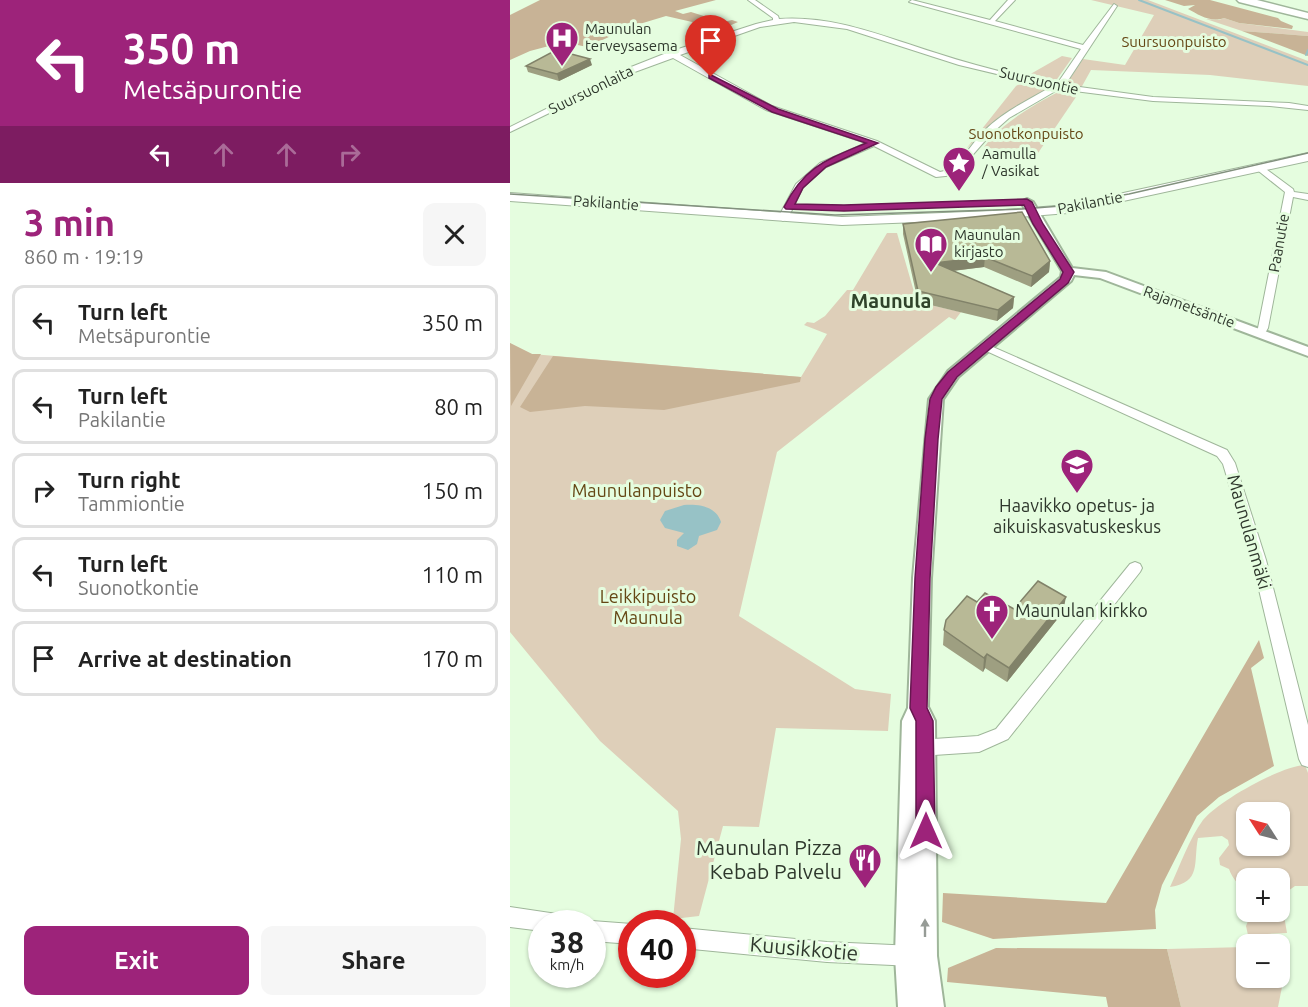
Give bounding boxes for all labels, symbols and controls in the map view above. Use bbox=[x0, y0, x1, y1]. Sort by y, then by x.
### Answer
pin bbox=[685, 15, 736, 77]
hospital icon: Maunulan terveysasema bbox=[544, 20, 580, 67]
place label: Maunulan terveysasema bbox=[585, 20, 678, 54]
icon: left bbox=[24, 24, 102, 102]
icon: arrive bbox=[694, 24, 727, 57]
text: 350 m bbox=[123, 25, 240, 72]
park label: Suursuonpuisto bbox=[1121, 33, 1227, 50]
street label: Suursuonlaita bbox=[546, 62, 636, 117]
street label: Suursuontie bbox=[998, 63, 1080, 98]
text: Metsäpurontie bbox=[123, 74, 302, 104]
park label: Suonotkonpuisto bbox=[968, 125, 1084, 142]
icon: left bbox=[144, 138, 177, 171]
icon: ahead bbox=[207, 138, 240, 171]
icon: ahead bbox=[270, 138, 303, 171]
icon: right bbox=[333, 138, 366, 171]
place icon: Aamulla / Vasikat bbox=[941, 145, 977, 192]
place label: Aamulla / Vasikat bbox=[981, 145, 1039, 179]
street label: Pakilantie bbox=[1056, 188, 1124, 217]
street label: Pakilantie bbox=[573, 192, 639, 213]
text: 3 min bbox=[24, 202, 115, 243]
button: close bbox=[423, 203, 486, 266]
street label: Paanutie bbox=[1265, 212, 1292, 274]
library icon: Maunulan kirjasto bbox=[913, 226, 949, 273]
place label: Maunulan kirjasto bbox=[954, 226, 1021, 260]
text: 860 m · 19:19 bbox=[24, 245, 144, 268]
street label: Rajametsäntie bbox=[1141, 282, 1237, 331]
district label: Maunula bbox=[851, 289, 931, 312]
text: Turn left bbox=[78, 299, 168, 324]
icon: left bbox=[27, 306, 60, 339]
text: 350 m bbox=[422, 310, 483, 335]
text: Metsäpurontie bbox=[78, 324, 211, 347]
text: Turn left bbox=[78, 383, 168, 408]
icon: left bbox=[27, 390, 60, 423]
text: 80 m bbox=[434, 394, 483, 419]
text: Pakilantie bbox=[78, 408, 166, 431]
school or university icon: Haavikko opetus- ja aikuiskasvatuskeskus bbox=[1059, 447, 1095, 494]
text: Turn right bbox=[78, 467, 180, 492]
street label: Maunulanmäki bbox=[1224, 472, 1276, 591]
icon: right bbox=[27, 474, 60, 507]
text: 150 m bbox=[422, 478, 483, 503]
park label: Maunulanpuisto bbox=[572, 480, 702, 500]
text: Tammiontie bbox=[78, 492, 185, 515]
place label: Haavikko opetus- ja aikuiskasvatuskeskus bbox=[993, 495, 1161, 536]
text: Turn left bbox=[78, 551, 168, 576]
icon: left bbox=[27, 558, 60, 591]
text: 110 m bbox=[422, 562, 483, 587]
text: Suonotkontie bbox=[78, 576, 199, 599]
park label: Leikkipuisto Maunula bbox=[600, 586, 696, 627]
church icon: Maunulan kirkko bbox=[974, 593, 1010, 640]
place label: Maunulan kirkko bbox=[1015, 600, 1148, 620]
icon: arrive bbox=[27, 642, 60, 675]
text: Arrive at destination bbox=[78, 646, 292, 671]
text: 170 m bbox=[422, 646, 483, 671]
position arrow bbox=[894, 799, 958, 863]
north arrow bbox=[1236, 802, 1290, 856]
map controls bbox=[1236, 802, 1290, 988]
place label: Maunulan Pizza Kebab Palvelu bbox=[696, 835, 842, 883]
restaurant icon: Maunulan Pizza Kebab Palvelu bbox=[847, 842, 883, 889]
button: + bbox=[1236, 868, 1290, 922]
speed limit sign: 40 bbox=[618, 910, 696, 988]
one-way arrow bbox=[920, 918, 930, 937]
text: 38 bbox=[550, 925, 584, 959]
button: Exit bbox=[24, 926, 249, 995]
button: Share bbox=[261, 926, 486, 995]
street label: Kuusikkotie bbox=[749, 931, 859, 965]
button: − bbox=[1236, 934, 1290, 988]
text: km/h bbox=[550, 956, 584, 973]

